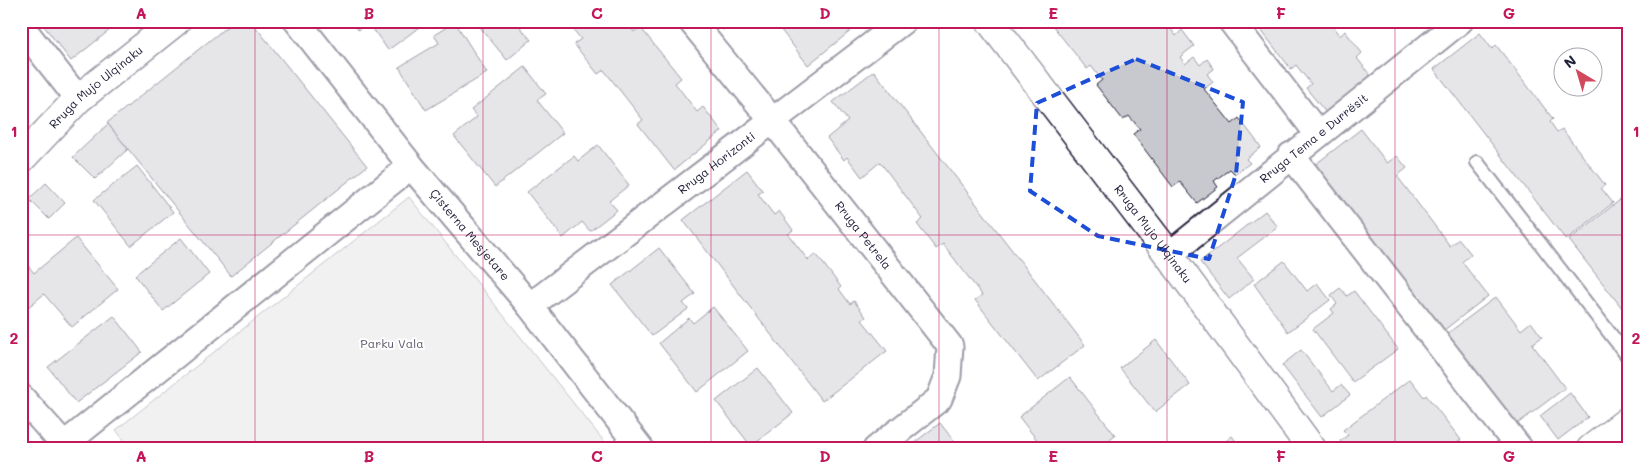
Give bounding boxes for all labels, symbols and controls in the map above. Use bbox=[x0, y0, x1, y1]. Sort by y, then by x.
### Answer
text: A bbox=[135, 2, 147, 23]
text: B bbox=[364, 2, 374, 23]
text: C bbox=[591, 2, 603, 23]
text: D bbox=[819, 2, 831, 23]
text: E bbox=[1048, 2, 1058, 23]
text: F bbox=[1276, 2, 1286, 23]
text: G bbox=[1503, 2, 1515, 23]
street label: Rruga Mujo Ulqinaku bbox=[45, 42, 146, 132]
north arrow bbox=[1552, 48, 1602, 98]
text: N bbox=[1560, 51, 1580, 72]
street label: Rruga Tema e Durrësit bbox=[1256, 89, 1371, 186]
text: 1 bbox=[10, 120, 18, 141]
text: 1 bbox=[1632, 120, 1640, 141]
street label: Rruga Horizonti bbox=[674, 128, 758, 197]
street label: Rruga Mujo Ulqinaku bbox=[1111, 181, 1196, 286]
street label: Çisterna Mesjetare bbox=[427, 185, 514, 284]
street label: Rruga Petrela bbox=[832, 198, 896, 272]
text: 2 bbox=[10, 327, 19, 348]
text: 2 bbox=[1632, 327, 1641, 348]
park label: Parku Vala bbox=[360, 335, 424, 351]
text: A bbox=[135, 445, 147, 466]
text: B bbox=[364, 445, 374, 466]
text: C bbox=[591, 445, 603, 466]
text: D bbox=[819, 445, 831, 466]
text: E bbox=[1048, 445, 1058, 466]
text: F bbox=[1276, 445, 1286, 466]
text: G bbox=[1503, 445, 1515, 466]

